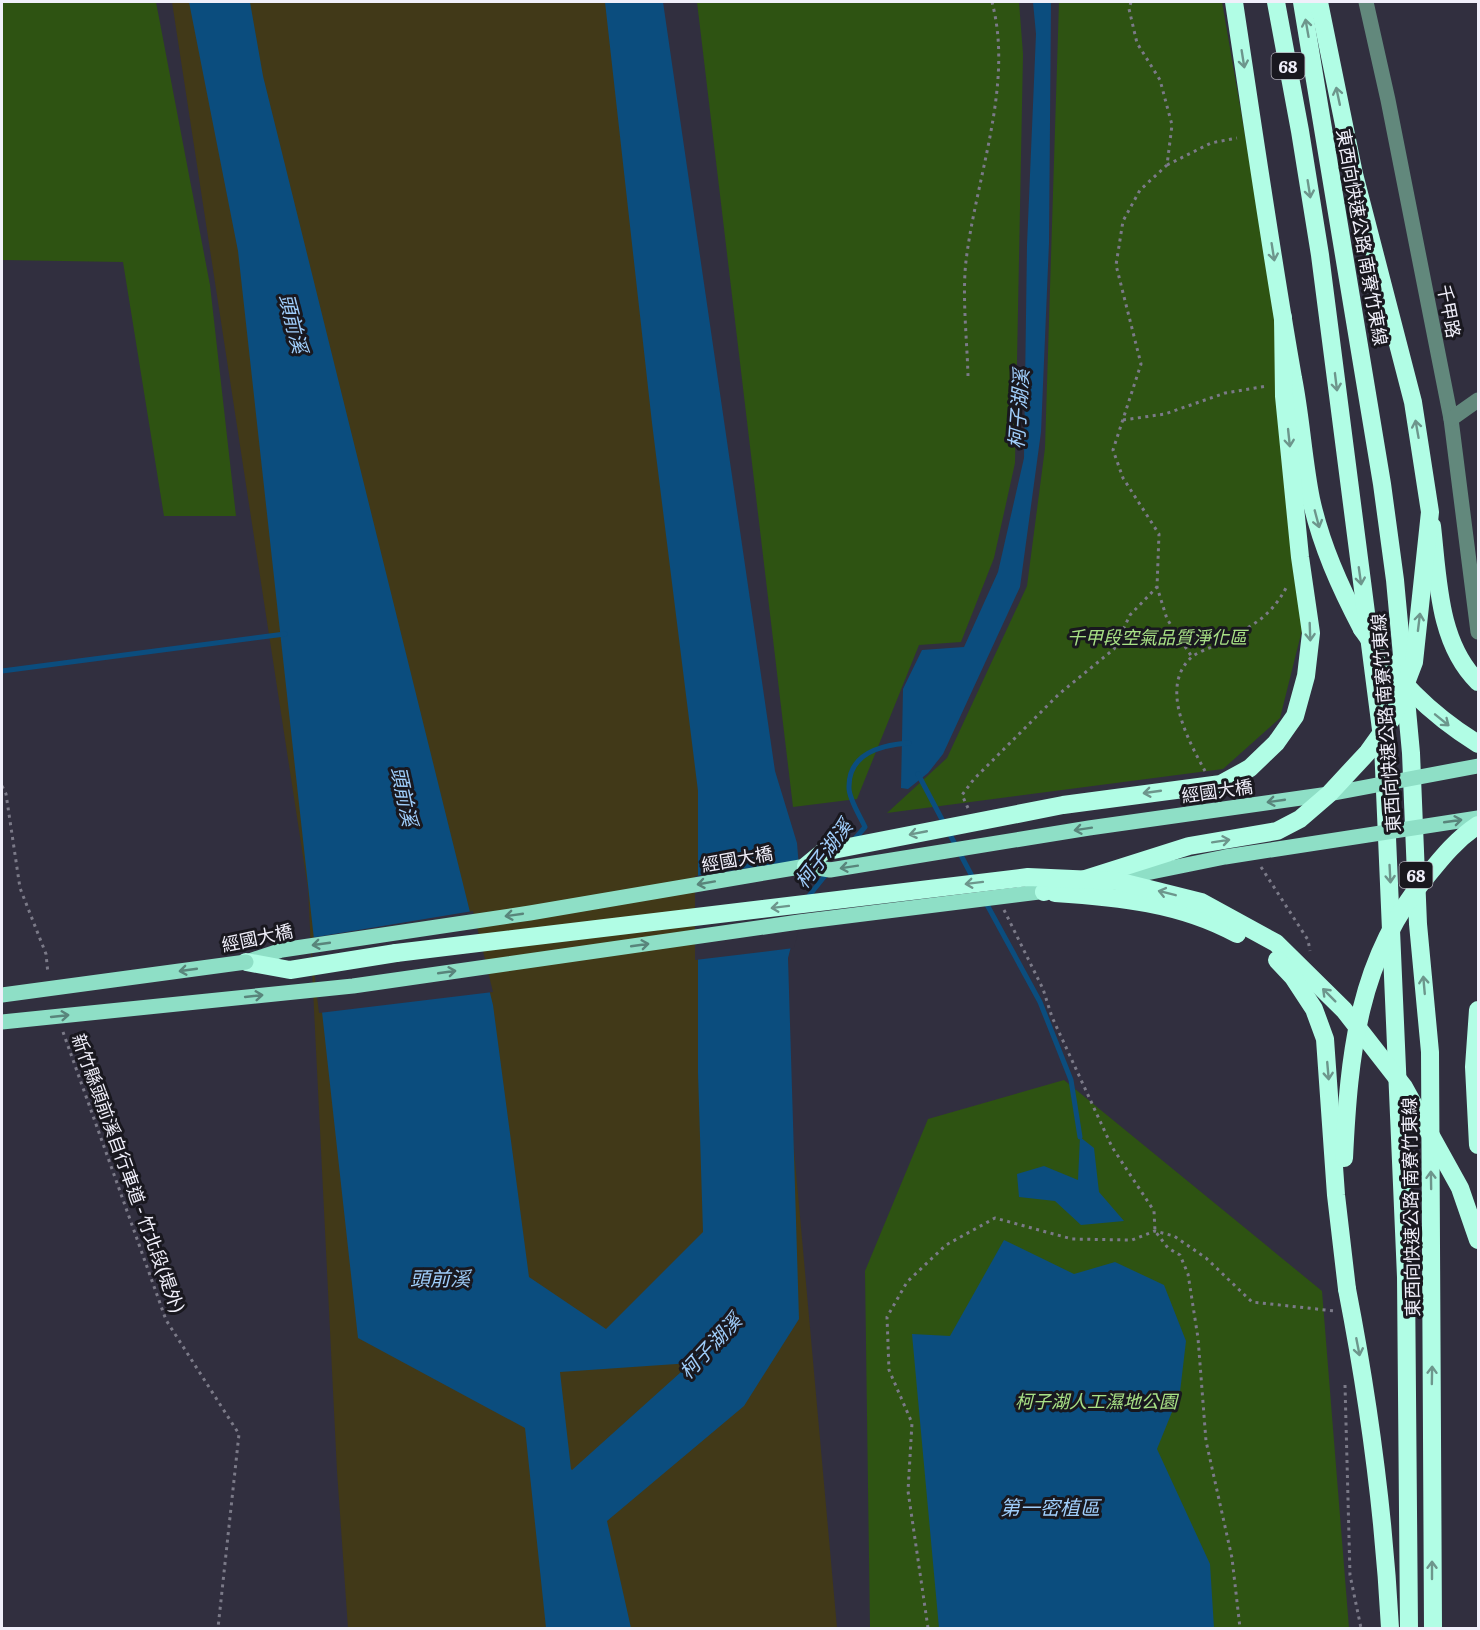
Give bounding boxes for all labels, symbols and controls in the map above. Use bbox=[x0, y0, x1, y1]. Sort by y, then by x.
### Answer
one-way arrow bbox=[1301, 19, 1312, 38]
one-way arrow bbox=[1238, 49, 1249, 69]
road number: 68 bbox=[1272, 53, 1304, 79]
one-way arrow bbox=[1332, 87, 1343, 106]
street label: 東西向快速公路 南寮竹東線 bbox=[1331, 127, 1395, 347]
one-way arrow bbox=[1304, 179, 1315, 198]
one-way arrow bbox=[1267, 242, 1278, 261]
street label: 千甲路 bbox=[1432, 282, 1468, 340]
water label: 頭前溪 bbox=[273, 290, 318, 359]
water label: 柯子湖溪 bbox=[999, 365, 1035, 450]
one-way arrow bbox=[1331, 372, 1342, 392]
one-way arrow bbox=[1411, 419, 1422, 439]
one-way arrow bbox=[1284, 428, 1295, 448]
one-way arrow bbox=[1312, 510, 1323, 529]
one-way arrow bbox=[1355, 565, 1366, 585]
street label: 東西向快速公路 南寮竹東線 bbox=[1364, 613, 1406, 833]
one-way arrow bbox=[1414, 613, 1425, 632]
one-way arrow bbox=[1304, 622, 1315, 641]
park label: 千甲段空氣品質淨化區 bbox=[1067, 623, 1249, 650]
one-way arrow bbox=[1434, 713, 1450, 726]
water label: 頭前溪 bbox=[385, 764, 428, 831]
street label: 經國大橋 bbox=[1179, 772, 1255, 808]
one-way arrow bbox=[1142, 787, 1162, 798]
one-way arrow bbox=[1267, 796, 1287, 807]
water label: 柯子湖溪 bbox=[786, 810, 860, 894]
one-way arrow bbox=[1443, 816, 1463, 827]
one-way arrow bbox=[1074, 823, 1093, 834]
one-way arrow bbox=[909, 828, 928, 839]
one-way arrow bbox=[1210, 835, 1230, 846]
street label: 經國大橋 bbox=[699, 838, 775, 878]
one-way arrow bbox=[840, 862, 860, 873]
road number: 68 bbox=[1400, 862, 1432, 888]
one-way arrow bbox=[1385, 864, 1396, 883]
one-way arrow bbox=[697, 877, 717, 888]
one-way arrow bbox=[964, 878, 984, 889]
one-way arrow bbox=[1158, 887, 1177, 899]
one-way arrow bbox=[771, 901, 791, 912]
one-way arrow bbox=[505, 910, 525, 921]
street label: 經國大橋 bbox=[219, 916, 295, 958]
one-way arrow bbox=[312, 939, 332, 950]
one-way arrow bbox=[630, 939, 650, 950]
one-way arrow bbox=[178, 964, 198, 975]
one-way arrow bbox=[437, 967, 457, 978]
one-way arrow bbox=[1418, 976, 1429, 996]
one-way arrow bbox=[1321, 988, 1336, 1003]
one-way arrow bbox=[243, 990, 263, 1001]
one-way arrow bbox=[49, 1010, 69, 1021]
street label: 新竹縣頭前溪自行車道 - 竹北段(堤外) bbox=[66, 1030, 192, 1316]
one-way arrow bbox=[1323, 1061, 1334, 1081]
street label: 東西向快速公路 南寮竹東線 bbox=[1395, 1097, 1425, 1317]
one-way arrow bbox=[1425, 1171, 1437, 1191]
water label: 頭前溪 bbox=[410, 1262, 473, 1292]
water label: 柯子湖溪 bbox=[671, 1303, 749, 1384]
one-way arrow bbox=[1353, 1336, 1364, 1356]
one-way arrow bbox=[1426, 1366, 1438, 1386]
park label: 柯子湖人工濕地公園 bbox=[1015, 1387, 1180, 1414]
water label: 第一密植區 bbox=[1000, 1491, 1103, 1521]
one-way arrow bbox=[1426, 1561, 1438, 1581]

